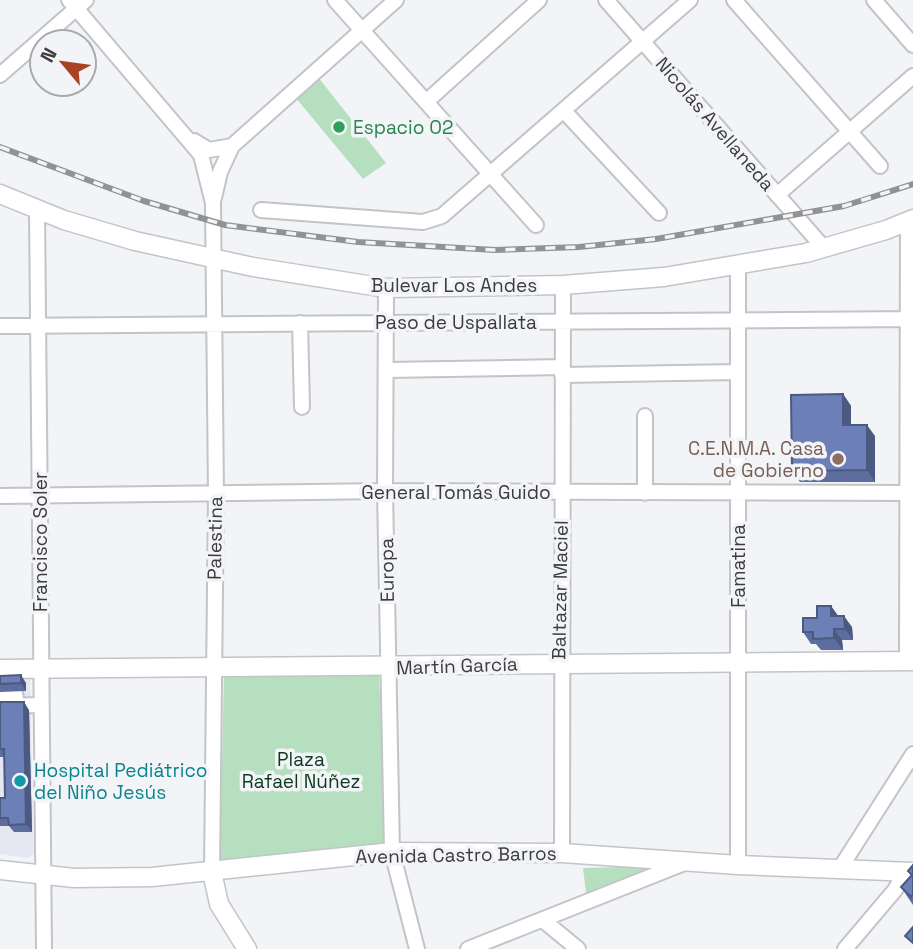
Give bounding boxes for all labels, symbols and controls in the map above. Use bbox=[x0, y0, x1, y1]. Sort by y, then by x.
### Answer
north arrow bbox=[28, 28, 98, 98]
text: N bbox=[35, 43, 63, 67]
street label: Nicolás Avellaneda bbox=[650, 52, 780, 196]
place label: Espacio O2 bbox=[353, 115, 453, 140]
marker: Espacio O2 bbox=[331, 119, 347, 135]
street label: Bulevar Los Andes bbox=[371, 273, 537, 298]
street label: Paso de Uspallata bbox=[375, 310, 537, 335]
place label: C.E.N.M.A. Casa de Gobierno bbox=[688, 436, 824, 483]
marker: C.E.N.M.A. Casa de Gobierno bbox=[830, 451, 846, 467]
street label: Francisco Soler bbox=[28, 472, 53, 612]
street label: General Tomás Guido bbox=[361, 480, 551, 505]
street label: Palestina bbox=[202, 496, 228, 580]
street label: Baltazar Maciel bbox=[546, 520, 574, 660]
street label: Famatina bbox=[726, 524, 751, 608]
street label: Europa bbox=[374, 538, 400, 602]
street label: Martín García bbox=[396, 651, 518, 681]
park label: Plaza Rafael Núñez bbox=[242, 747, 360, 794]
place label: Hospital Pediátrico del Niño Jesús bbox=[34, 758, 208, 805]
marker: Hospital Pediátrico del Niño Jesús bbox=[12, 773, 28, 789]
street label: Avenida Castro Barros bbox=[355, 841, 557, 869]

